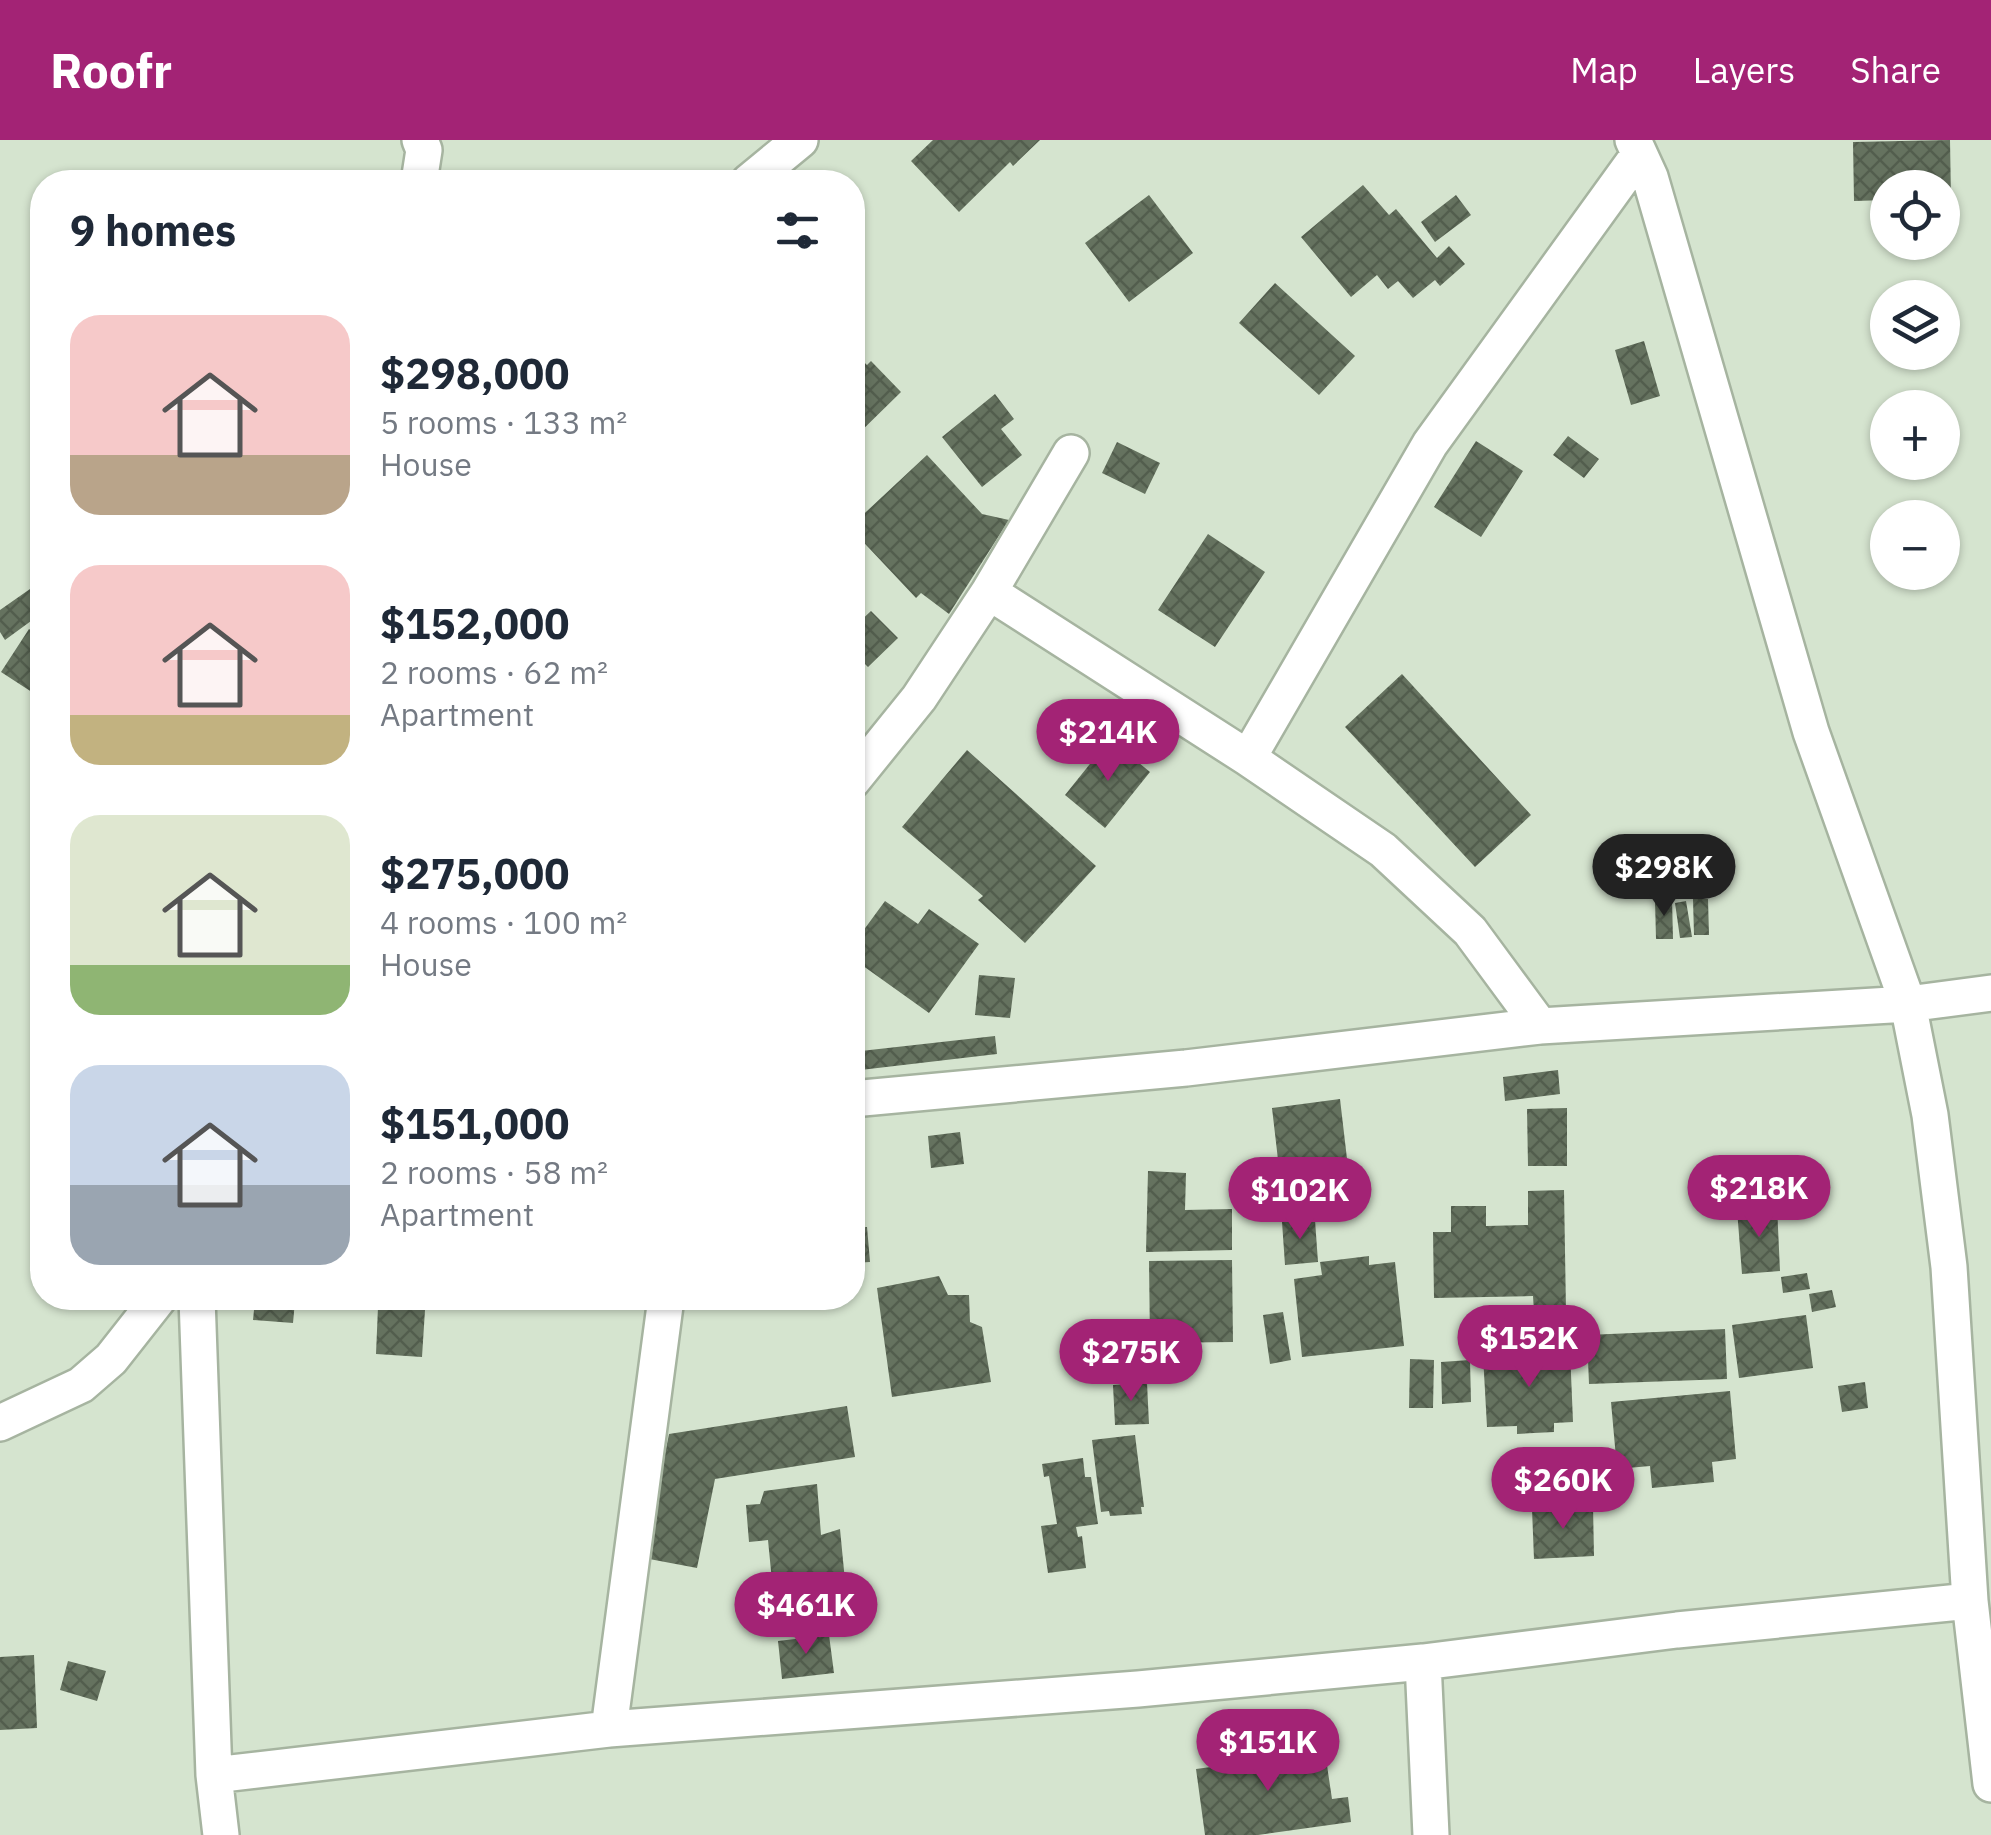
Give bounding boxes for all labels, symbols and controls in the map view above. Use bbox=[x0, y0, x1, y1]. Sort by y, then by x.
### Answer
text: Roofr bbox=[50, 39, 172, 101]
text: Map bbox=[1570, 47, 1638, 93]
text: Layers bbox=[1693, 47, 1795, 93]
text: Share bbox=[1850, 47, 1941, 93]
map controls bbox=[1870, 170, 1960, 590]
button: locate bbox=[1870, 170, 1960, 260]
text: 9 homes bbox=[70, 203, 236, 258]
icon: filters bbox=[770, 203, 825, 258]
button: layers bbox=[1870, 280, 1960, 370]
text: $298,000 bbox=[380, 346, 569, 401]
icon: home bbox=[150, 355, 270, 475]
button: + bbox=[1870, 390, 1960, 480]
text: 5 rooms · 133 m² bbox=[380, 401, 627, 443]
text: House bbox=[380, 443, 472, 485]
button: − bbox=[1870, 500, 1960, 590]
text: $152,000 bbox=[380, 596, 569, 651]
icon: home bbox=[150, 605, 270, 725]
text: 2 rooms · 62 m² bbox=[380, 651, 608, 693]
text: Apartment bbox=[380, 693, 534, 735]
pin: $214K bbox=[1038, 699, 1178, 784]
text: $214K bbox=[1058, 710, 1158, 752]
pin: $298K bbox=[1594, 834, 1734, 919]
text: $298K bbox=[1614, 845, 1714, 887]
text: $275,000 bbox=[380, 846, 569, 901]
icon: home bbox=[150, 855, 270, 975]
text: 4 rooms · 100 m² bbox=[380, 901, 627, 943]
text: House bbox=[380, 943, 472, 985]
text: $151,000 bbox=[380, 1096, 569, 1151]
icon: home bbox=[150, 1105, 270, 1225]
text: 2 rooms · 58 m² bbox=[380, 1151, 608, 1193]
pin: $218K bbox=[1689, 1155, 1829, 1240]
pin: $102K bbox=[1230, 1157, 1370, 1242]
text: $218K bbox=[1709, 1166, 1809, 1208]
text: $102K bbox=[1250, 1168, 1350, 1210]
text: Apartment bbox=[380, 1193, 534, 1235]
pin: $152K bbox=[1459, 1305, 1599, 1390]
text: $152K bbox=[1479, 1316, 1579, 1358]
pin: $275K bbox=[1061, 1319, 1201, 1404]
text: $275K bbox=[1081, 1330, 1181, 1372]
pin: $260K bbox=[1493, 1447, 1633, 1532]
text: $260K bbox=[1513, 1458, 1613, 1500]
pin: $461K bbox=[736, 1572, 876, 1657]
text: $461K bbox=[756, 1583, 856, 1625]
pin: $151K bbox=[1198, 1709, 1338, 1794]
text: $151K bbox=[1218, 1720, 1318, 1762]

